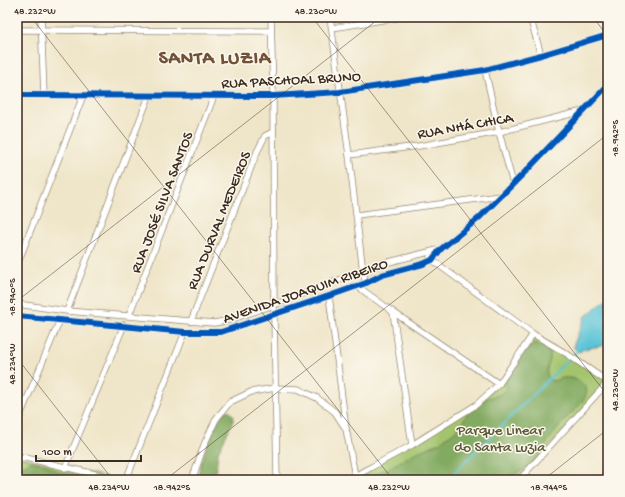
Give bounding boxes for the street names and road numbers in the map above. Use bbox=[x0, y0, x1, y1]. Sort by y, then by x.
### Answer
street label: RUA PASCHOAL BRUNO bbox=[221, 68, 361, 94]
street label: RUA NHÁ CHICA bbox=[416, 109, 516, 144]
street label: RUA JOSÉ SILVA SANTOS bbox=[128, 129, 198, 276]
street label: RUA DURVAL MEDEIROS bbox=[184, 149, 256, 293]
street label: AVENIDA JOAQUIM RIBEIRO bbox=[221, 255, 390, 329]

